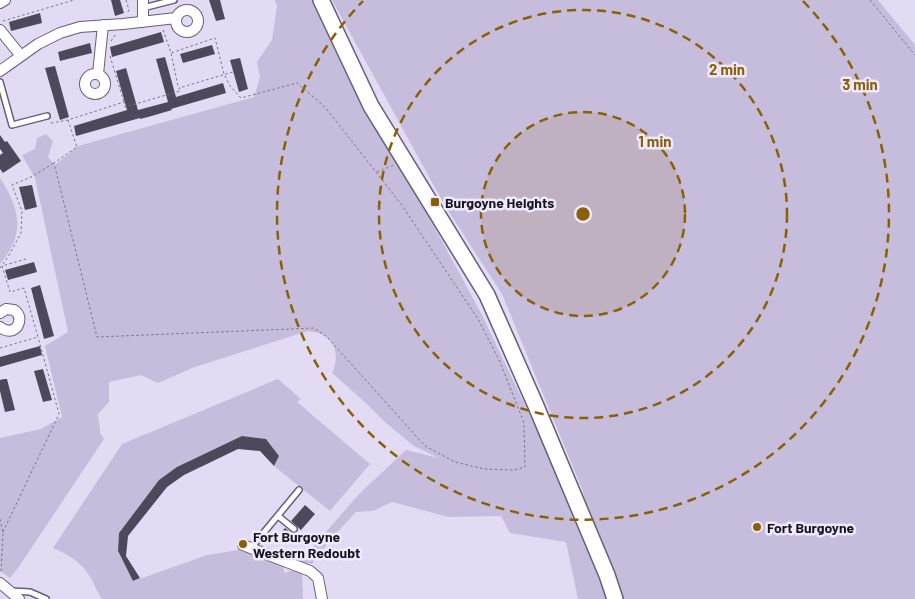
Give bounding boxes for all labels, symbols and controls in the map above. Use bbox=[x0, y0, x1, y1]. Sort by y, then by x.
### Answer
text: 2 min bbox=[709, 60, 745, 78]
text: 3 min bbox=[842, 75, 878, 93]
text: 1 min bbox=[639, 132, 671, 150]
place label: Burgoyne Heights bbox=[445, 194, 554, 211]
marker: Burgoyne Heights bbox=[429, 196, 441, 208]
centre of rings bbox=[574, 205, 592, 223]
place label: Fort Burgoyne bbox=[767, 519, 855, 536]
marker: Fort Burgoyne bbox=[751, 521, 763, 533]
place label: Fort Burgoyne Western Redoubt bbox=[253, 528, 360, 561]
marker: Fort Burgoyne Western Redoubt bbox=[237, 538, 249, 550]

